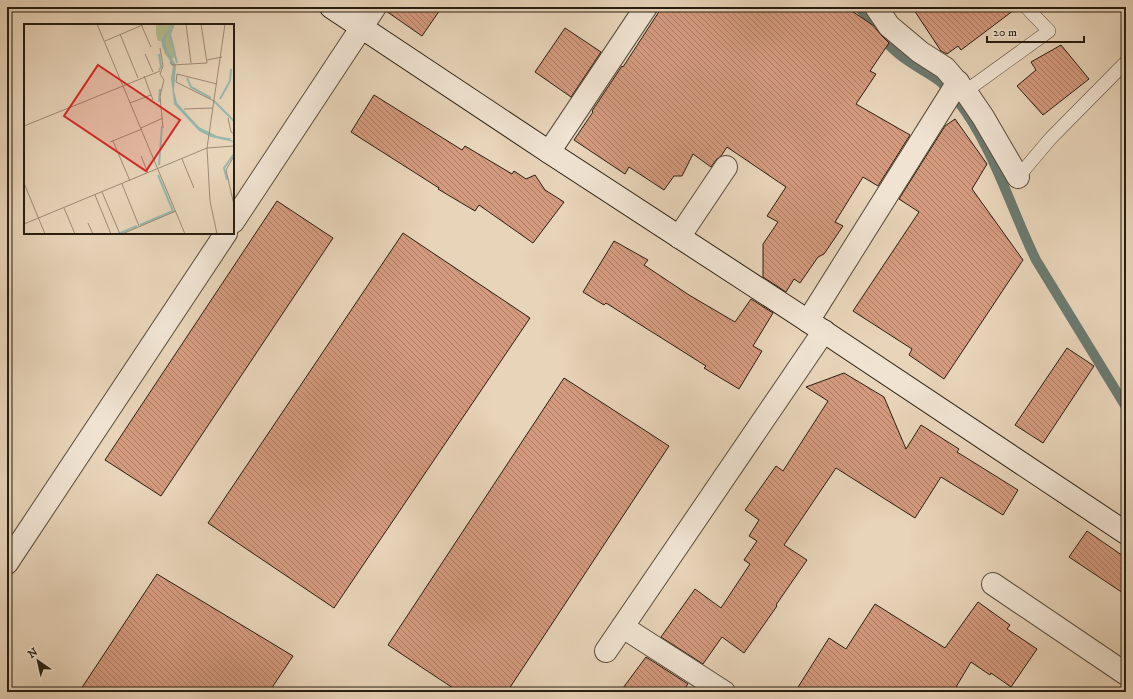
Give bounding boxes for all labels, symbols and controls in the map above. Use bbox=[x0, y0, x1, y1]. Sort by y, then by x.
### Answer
scale bar bbox=[987, 18, 1084, 44]
inset map bbox=[24, 24, 234, 234]
text: 20 m bbox=[993, 25, 1017, 40]
north arrow bbox=[18, 641, 58, 681]
text: N bbox=[25, 645, 41, 662]

